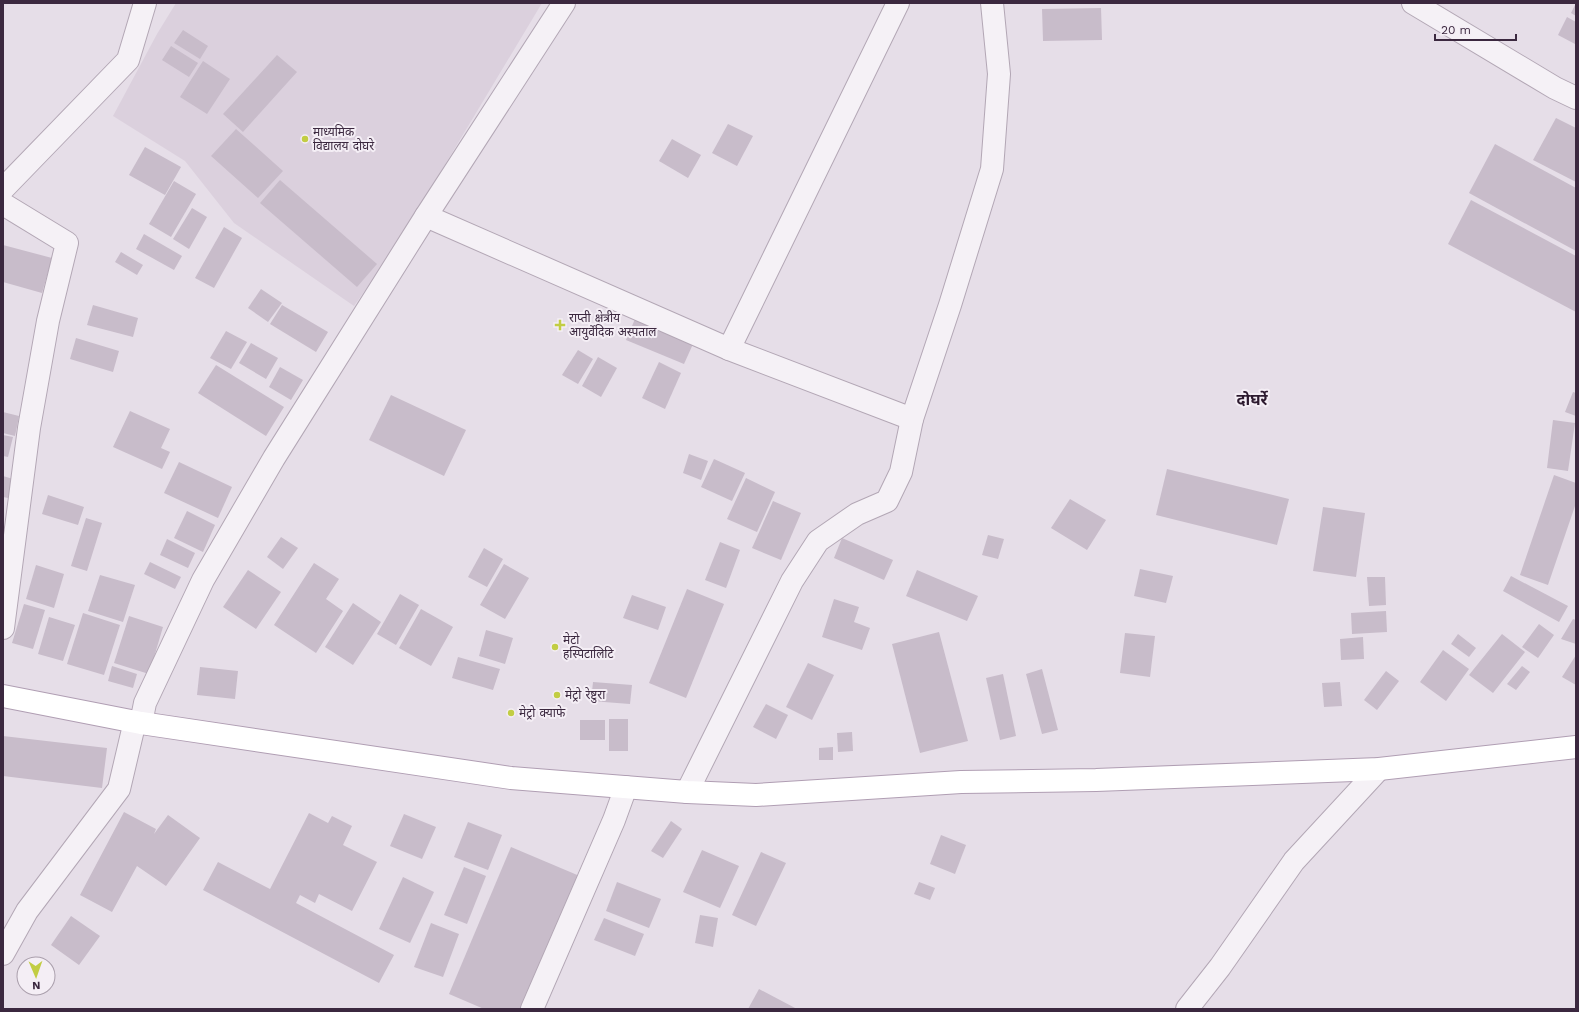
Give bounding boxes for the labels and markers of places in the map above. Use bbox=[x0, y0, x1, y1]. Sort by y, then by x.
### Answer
place label: माध्यमिक विद्यालय दोघरे bbox=[313, 124, 375, 153]
marker: माध्यमिक विद्यालय दोघरे bbox=[300, 134, 310, 144]
place label: राप्ती क्षेत्रीय आयुर्वेदिक अस्पताल bbox=[569, 310, 657, 340]
marker: राप्ती क्षेत्रीय आयुर्वेदिक अस्पताल bbox=[554, 319, 566, 331]
place label: मेट्रो हस्पिटालिटि bbox=[563, 632, 614, 661]
marker: मेट्रो हस्पिटालिटि bbox=[550, 642, 560, 652]
place label: मेट्रो रेष्टुरा bbox=[565, 687, 606, 703]
marker: मेट्रो रेष्टुरा bbox=[552, 690, 562, 700]
place label: मेट्रो क्याफे bbox=[519, 705, 566, 720]
marker: मेट्रो क्याफे bbox=[506, 708, 516, 718]

